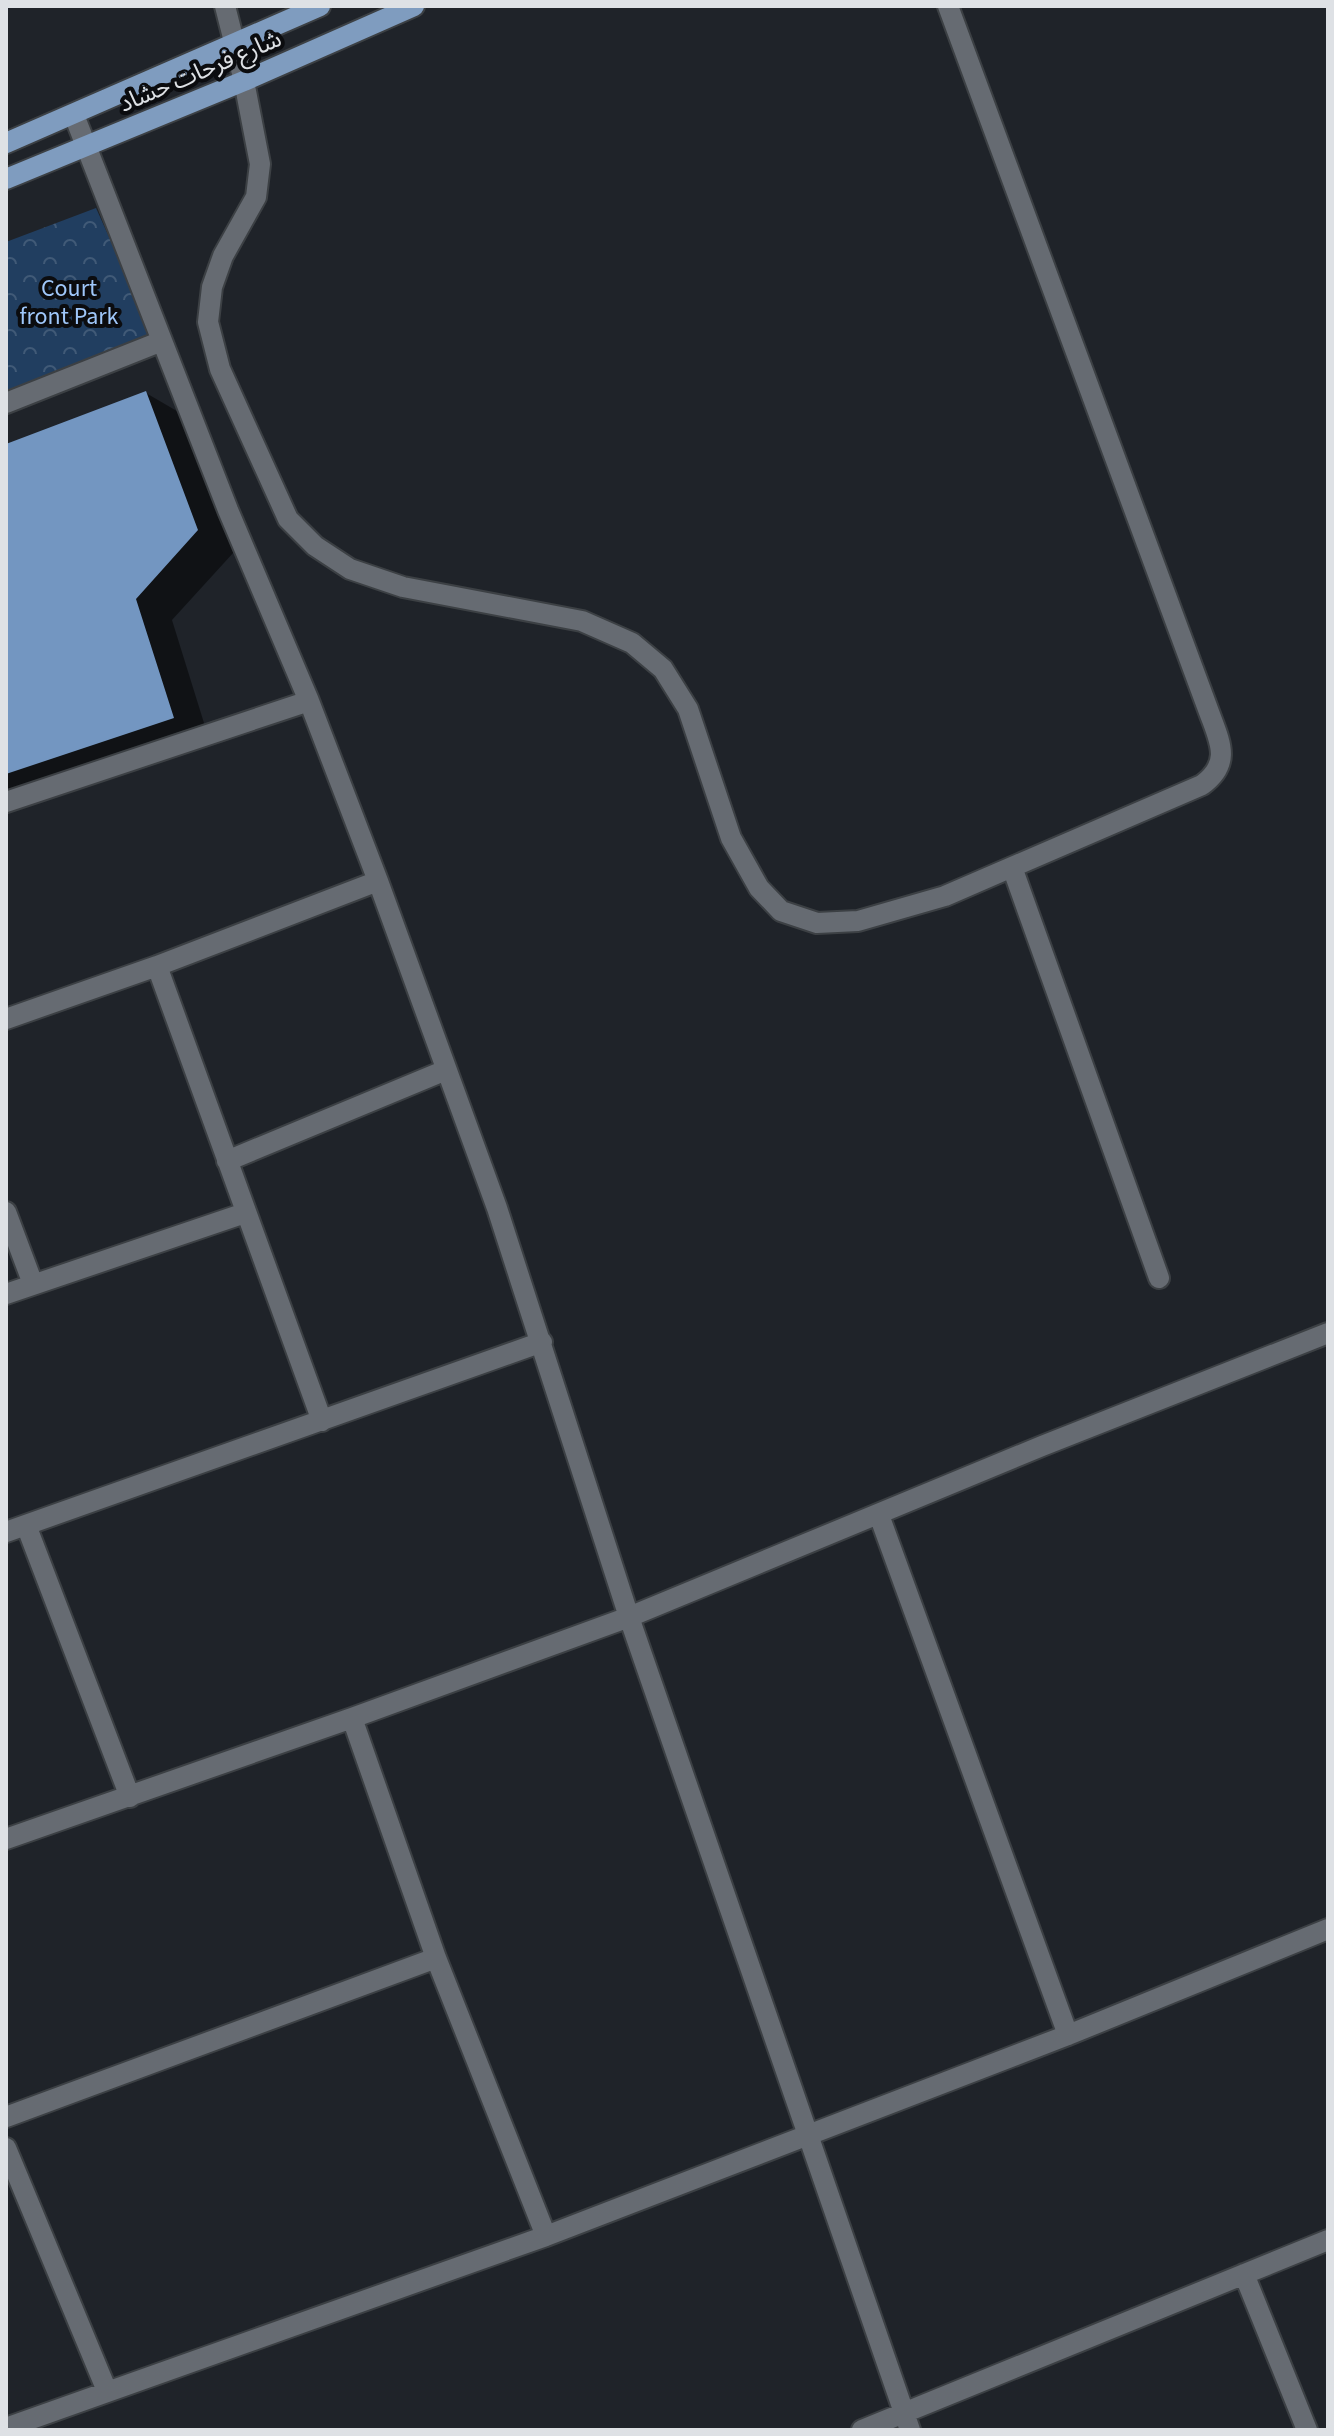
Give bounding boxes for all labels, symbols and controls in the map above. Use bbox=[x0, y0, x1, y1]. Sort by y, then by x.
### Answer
street label: شارع فرحات حشاد bbox=[113, 21, 287, 121]
park label: Court front Park bbox=[19, 271, 119, 334]

